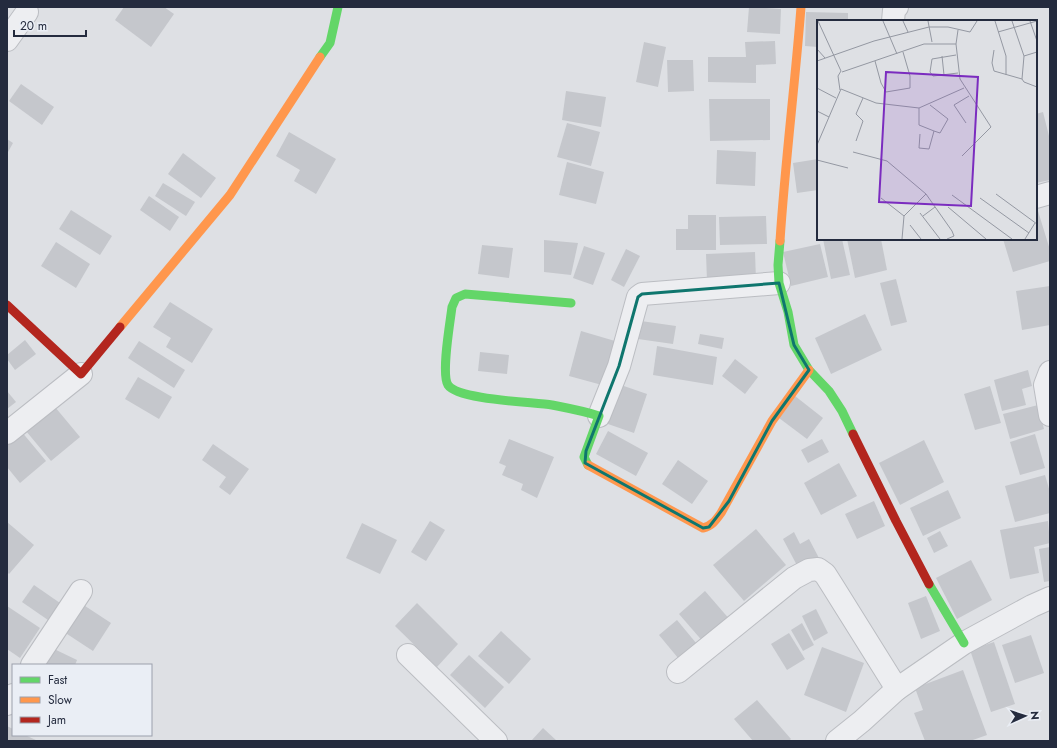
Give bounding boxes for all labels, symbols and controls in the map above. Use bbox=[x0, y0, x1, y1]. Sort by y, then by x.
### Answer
scale bar bbox=[14, 12, 86, 38]
text: 20 m bbox=[20, 17, 47, 35]
inset map bbox=[817, 20, 1037, 240]
legend bbox=[12, 664, 152, 736]
text: Fast bbox=[48, 671, 67, 689]
text: Slow bbox=[48, 691, 73, 709]
north arrow bbox=[1005, 696, 1045, 736]
text: Jam bbox=[46, 711, 66, 729]
text: N bbox=[1027, 711, 1043, 720]

